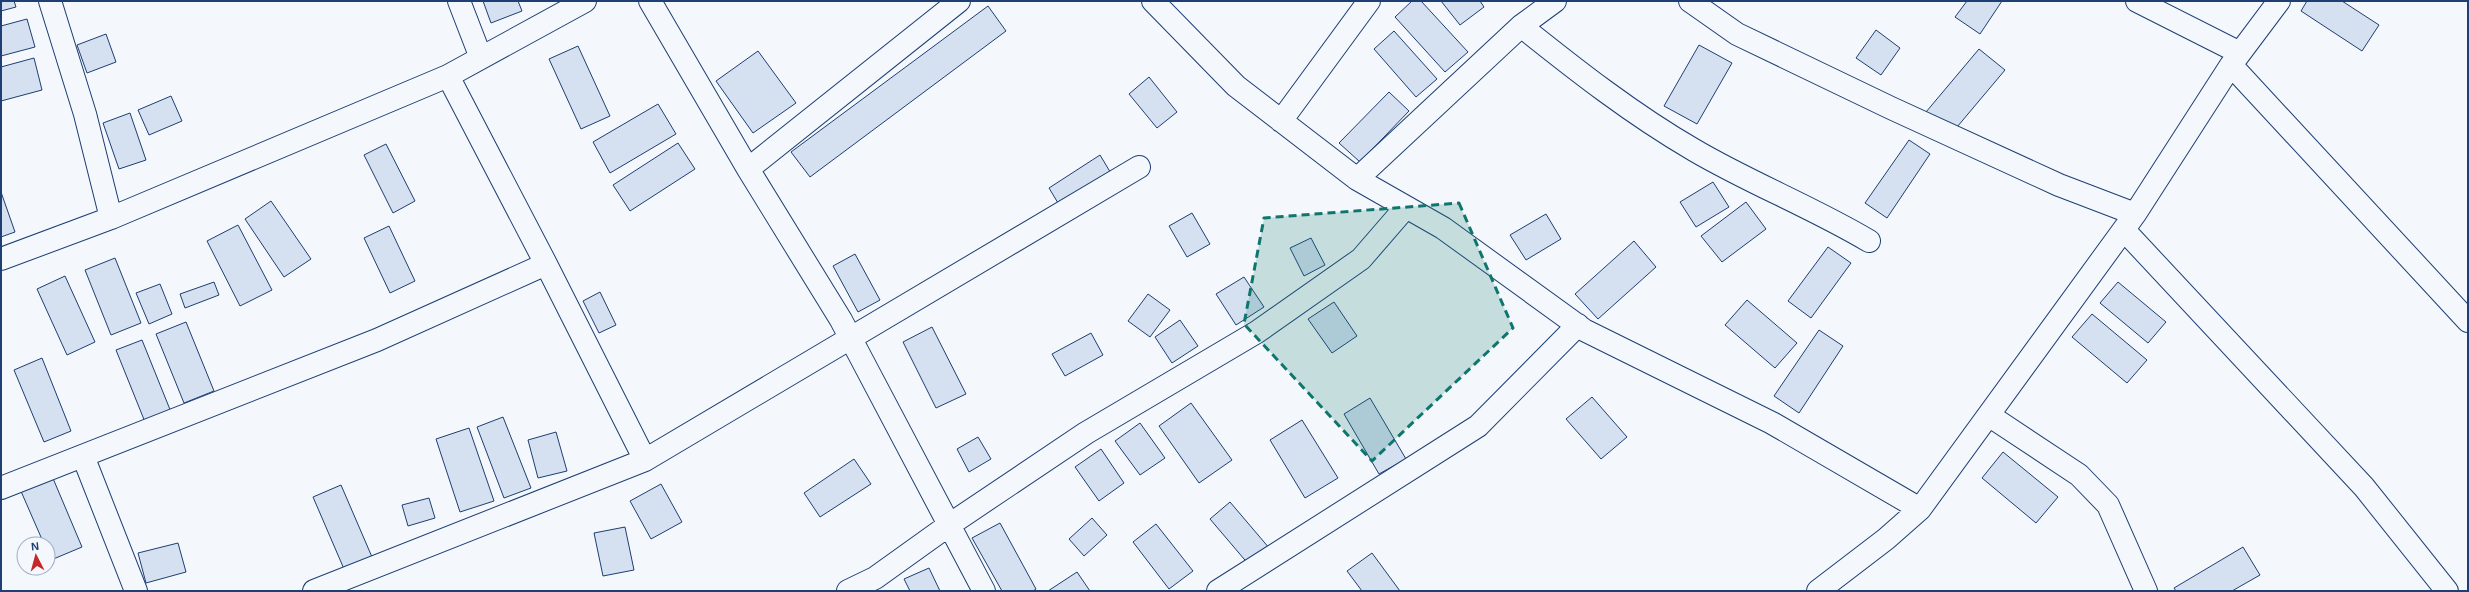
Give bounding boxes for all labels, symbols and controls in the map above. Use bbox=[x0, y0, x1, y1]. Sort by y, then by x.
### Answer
north arrow bbox=[16, 536, 56, 576]
text: N bbox=[30, 540, 40, 552]

